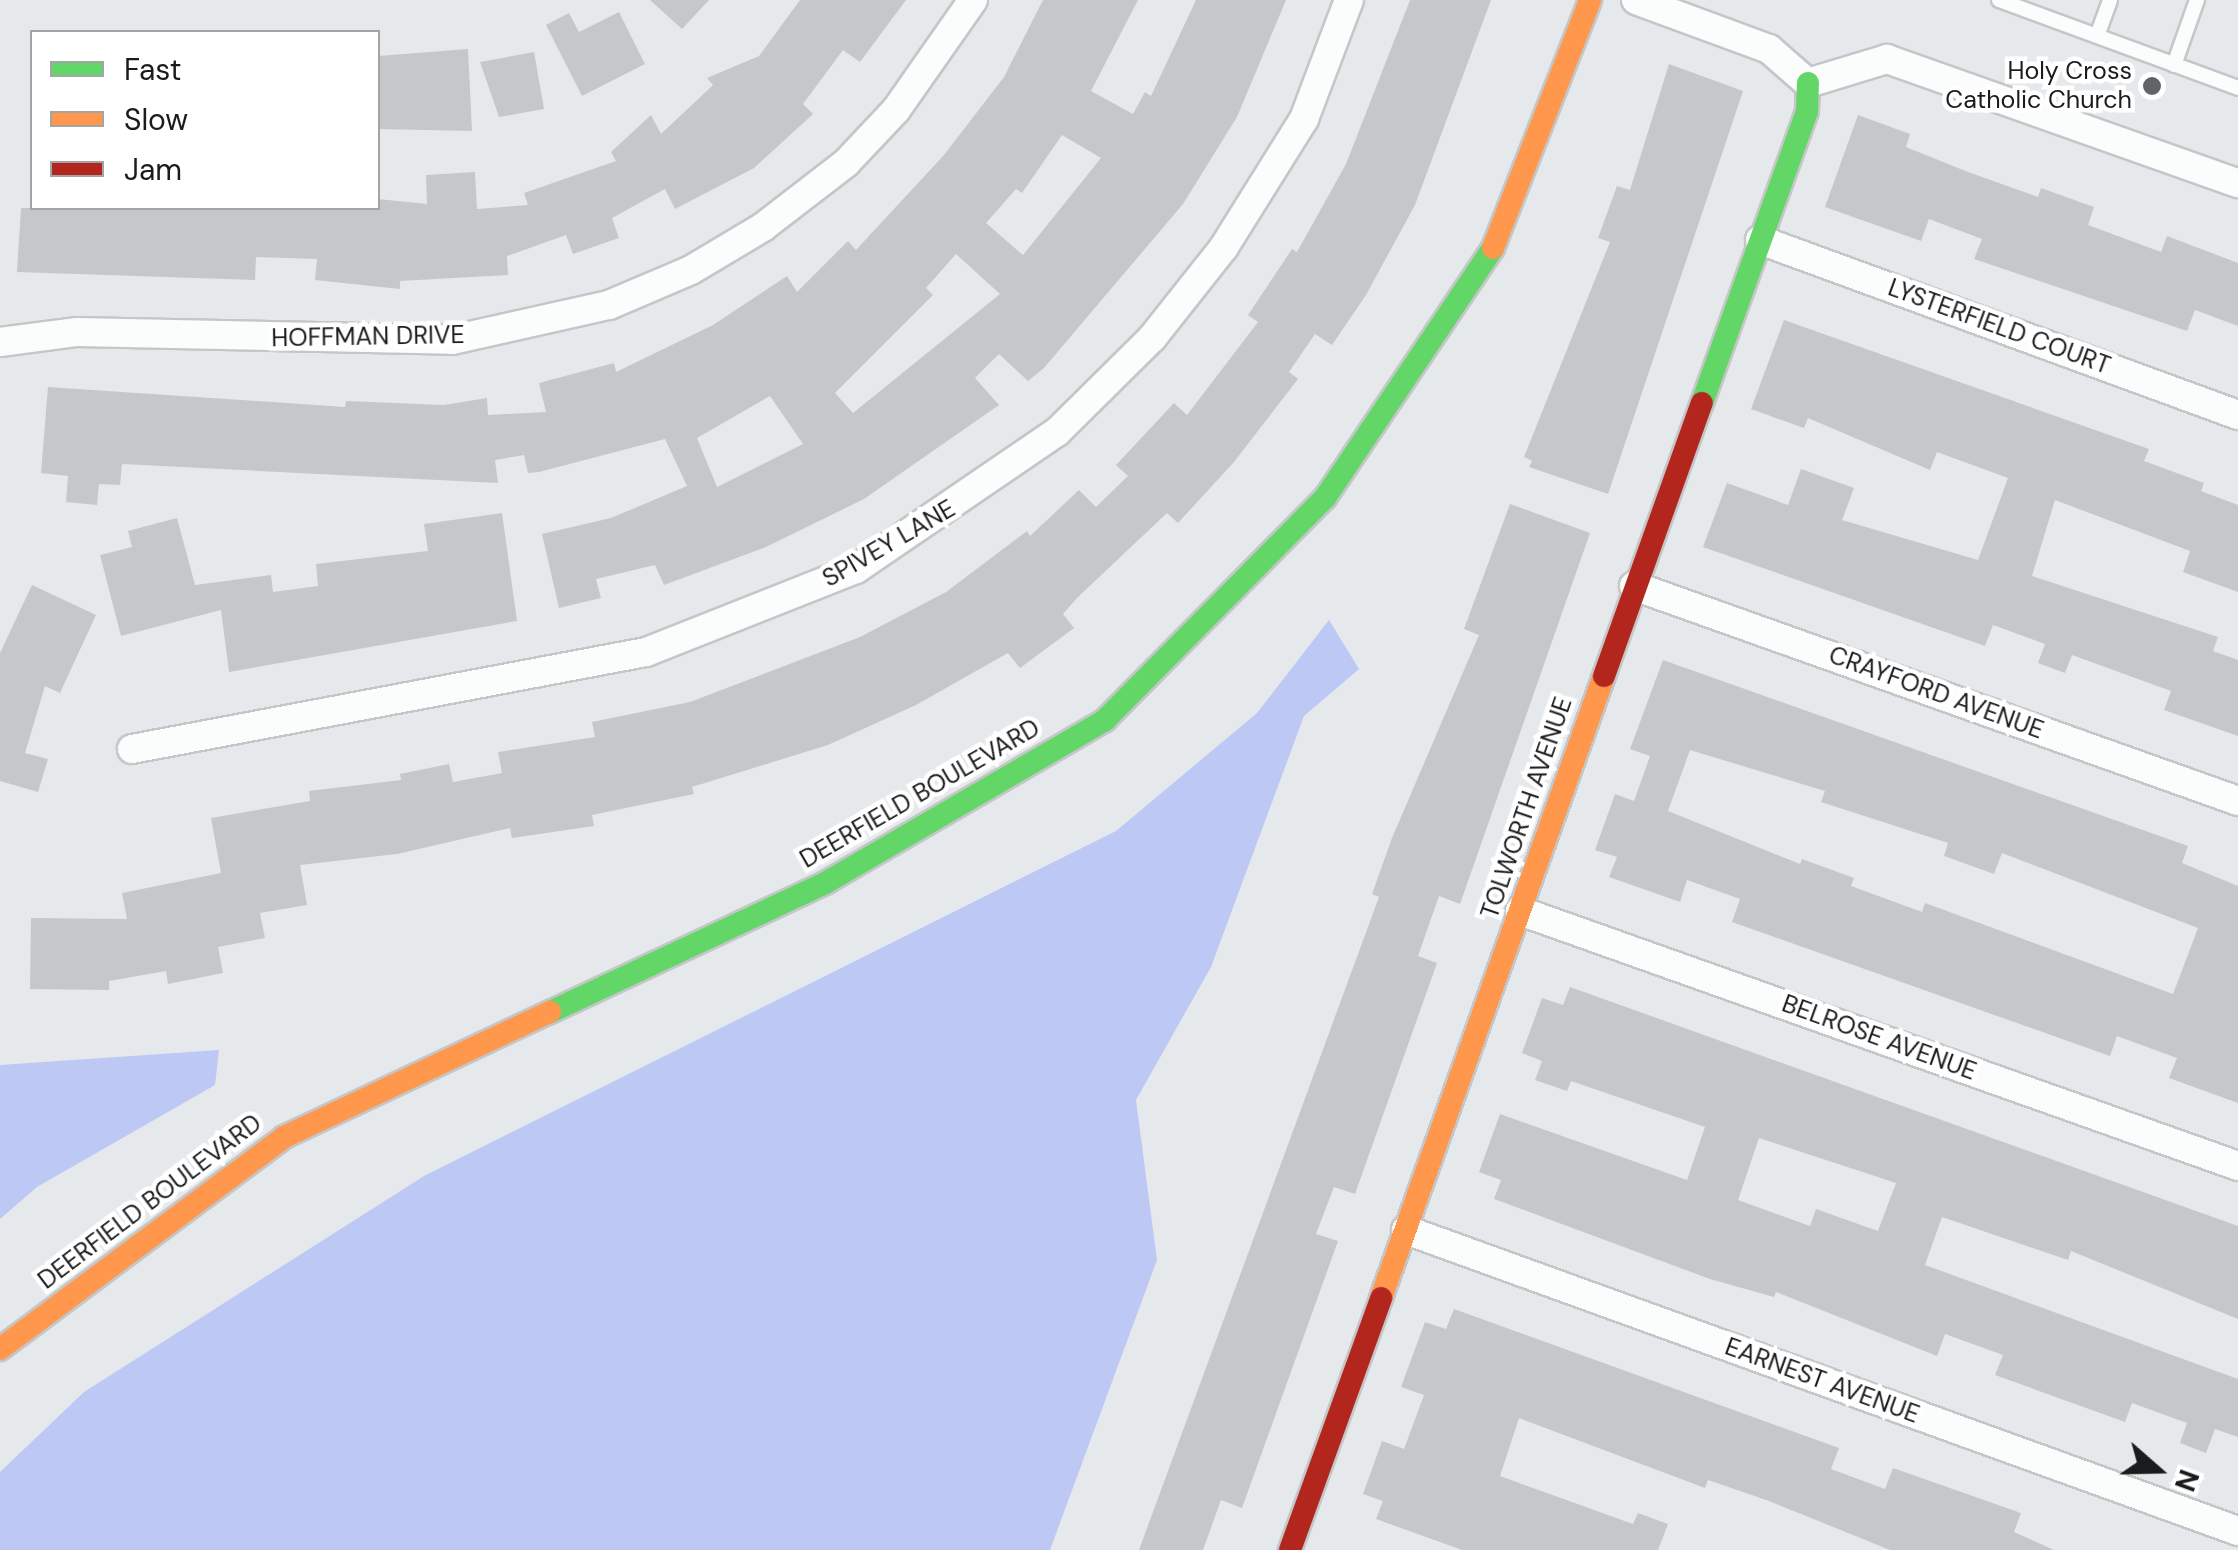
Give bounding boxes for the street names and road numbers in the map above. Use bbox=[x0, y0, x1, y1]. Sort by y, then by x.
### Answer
street label: LYSTERFIELD COURT bbox=[1884, 273, 2114, 381]
street label: HOFFMAN DRIVE bbox=[271, 320, 465, 354]
street label: SPIVEY LANE bbox=[817, 494, 961, 594]
street label: CRAYFORD AVENUE bbox=[1825, 640, 2047, 746]
street label: TOLWORTH AVENUE bbox=[1475, 693, 1579, 923]
street label: DEERFIELD BOULEVARD bbox=[795, 713, 1045, 875]
street label: BELROSE AVENUE bbox=[1778, 989, 1980, 1087]
street label: DEERFIELD BOULEVARD bbox=[32, 1108, 268, 1296]
street label: EARNEST AVENUE bbox=[1721, 1332, 1923, 1430]

